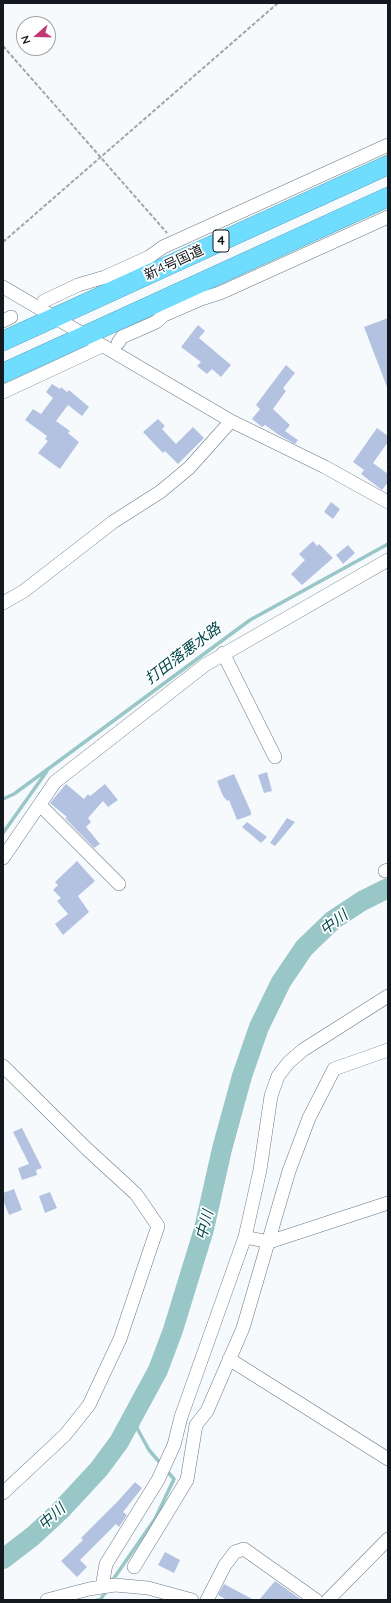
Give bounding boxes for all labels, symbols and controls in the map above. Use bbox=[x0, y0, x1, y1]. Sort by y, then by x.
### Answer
north arrow bbox=[16, 16, 56, 56]
text: N bbox=[18, 34, 34, 46]
road number: 4 bbox=[213, 230, 229, 252]
street label: 新4号国道 bbox=[142, 242, 206, 284]
water label: 打田落悪水路 bbox=[142, 620, 224, 688]
water label: 中川 bbox=[317, 907, 351, 939]
water label: 中川 bbox=[192, 1208, 218, 1242]
water label: 中川 bbox=[35, 1500, 69, 1534]

